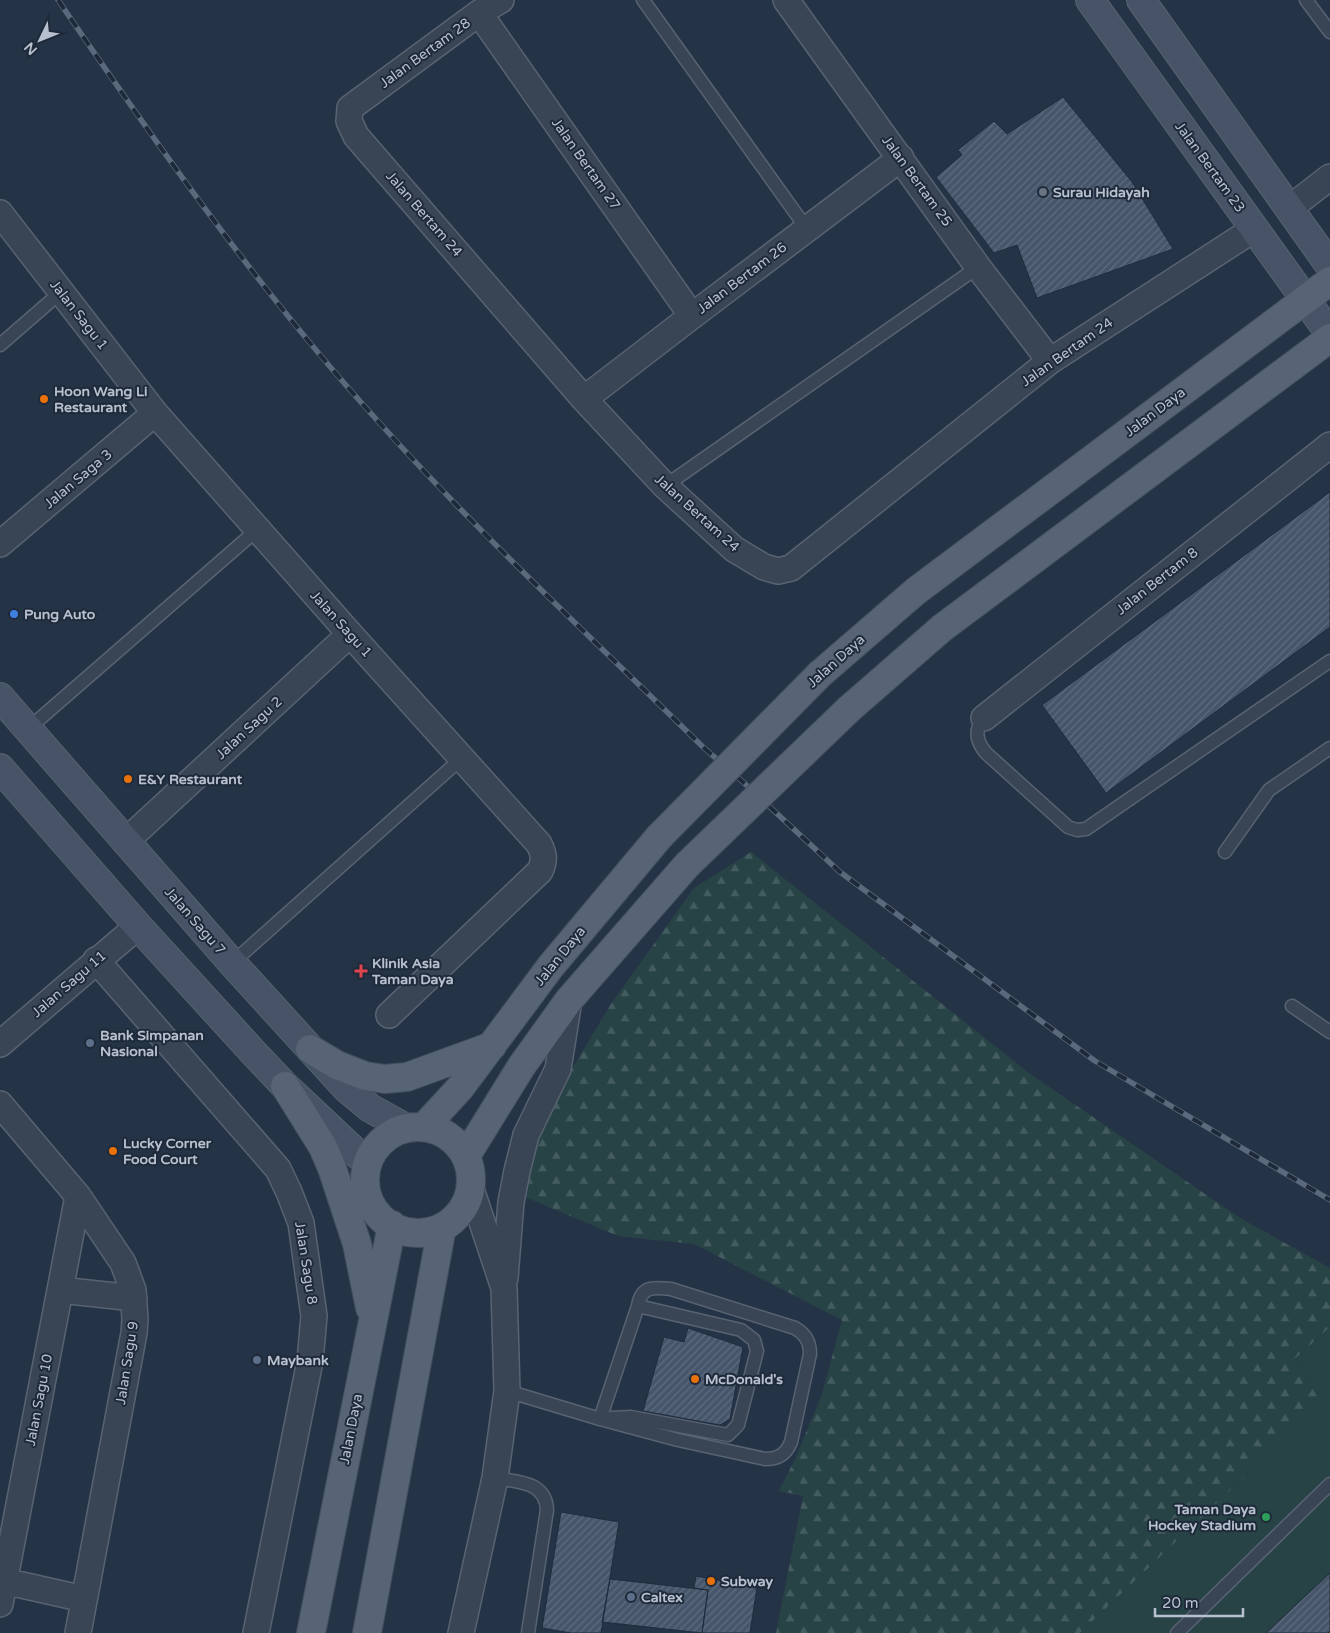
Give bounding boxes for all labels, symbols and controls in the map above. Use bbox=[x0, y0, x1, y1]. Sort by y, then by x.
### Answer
street label: Jalan Bertam 28 bbox=[376, 14, 474, 92]
north arrow bbox=[15, 15, 65, 65]
text: N bbox=[21, 39, 41, 58]
street label: Jalan Bertam 27 bbox=[548, 115, 624, 213]
street label: Jalan Bertam 23 bbox=[1171, 118, 1249, 216]
street label: Jalan Bertam 25 bbox=[878, 132, 956, 230]
street label: Jalan Bertam 24 bbox=[382, 168, 466, 261]
place label: Surau Hidayah bbox=[1053, 184, 1150, 201]
marker: Surau Hidayah bbox=[1037, 186, 1049, 198]
street label: Jalan Bertam 26 bbox=[694, 239, 790, 317]
street label: Jalan Sagu 1 bbox=[46, 277, 112, 353]
street label: Jalan Bertam 24 bbox=[1018, 314, 1116, 390]
place label: Hoon Wang Li Restaurant bbox=[54, 383, 148, 416]
street label: Jalan Daya bbox=[1121, 384, 1189, 440]
marker: Hoon Wang Li Restaurant bbox=[38, 393, 50, 405]
street label: Jalan Saga 3 bbox=[41, 446, 115, 512]
street label: Jalan Bertam 24 bbox=[651, 471, 743, 556]
street label: Jalan Bertam 8 bbox=[1113, 544, 1202, 618]
street label: Jalan Sagu 1 bbox=[307, 587, 375, 661]
place label: Pung Auto bbox=[24, 606, 96, 623]
marker: Pung Auto bbox=[8, 608, 20, 620]
street label: Jalan Daya bbox=[804, 631, 868, 691]
street label: Jalan Sagu 2 bbox=[212, 693, 286, 763]
place label: E&Y Restaurant bbox=[138, 771, 243, 788]
marker: E&Y Restaurant bbox=[122, 773, 134, 785]
street label: Jalan Sagu 7 bbox=[161, 884, 229, 958]
street label: Jalan Daya bbox=[531, 923, 589, 989]
street label: Jalan Sagu 11 bbox=[28, 947, 110, 1021]
place label: Klinik Asia Taman Daya bbox=[371, 955, 454, 988]
marker: Klinik Asia Taman Daya bbox=[354, 964, 368, 978]
place label: Bank Simpanan Nasional bbox=[100, 1027, 204, 1060]
marker: Bank Simpanan Nasional bbox=[84, 1037, 96, 1049]
place label: Lucky Corner Food Court bbox=[123, 1135, 212, 1168]
marker: Lucky Corner Food Court bbox=[107, 1145, 119, 1157]
street label: Jalan Sagu 8 bbox=[291, 1220, 321, 1306]
street label: Jalan Sagu 9 bbox=[112, 1320, 142, 1406]
place label: Maybank bbox=[267, 1352, 329, 1369]
street label: Jalan Sagu 10 bbox=[22, 1353, 56, 1447]
marker: Maybank bbox=[251, 1354, 263, 1366]
place label: McDonald's bbox=[705, 1371, 783, 1388]
marker: McDonald's bbox=[689, 1373, 701, 1385]
street label: Jalan Daya bbox=[336, 1392, 366, 1466]
place label: Taman Daya Hockey Stadium bbox=[1148, 1501, 1256, 1534]
marker: Taman Daya Hockey Stadium bbox=[1260, 1511, 1272, 1523]
place label: Subway bbox=[721, 1573, 774, 1590]
marker: Subway bbox=[705, 1575, 717, 1587]
scale bar bbox=[1155, 1586, 1242, 1618]
place label: Caltex bbox=[641, 1589, 683, 1606]
marker: Caltex bbox=[625, 1591, 637, 1603]
text: 20 m bbox=[1162, 1594, 1199, 1612]

